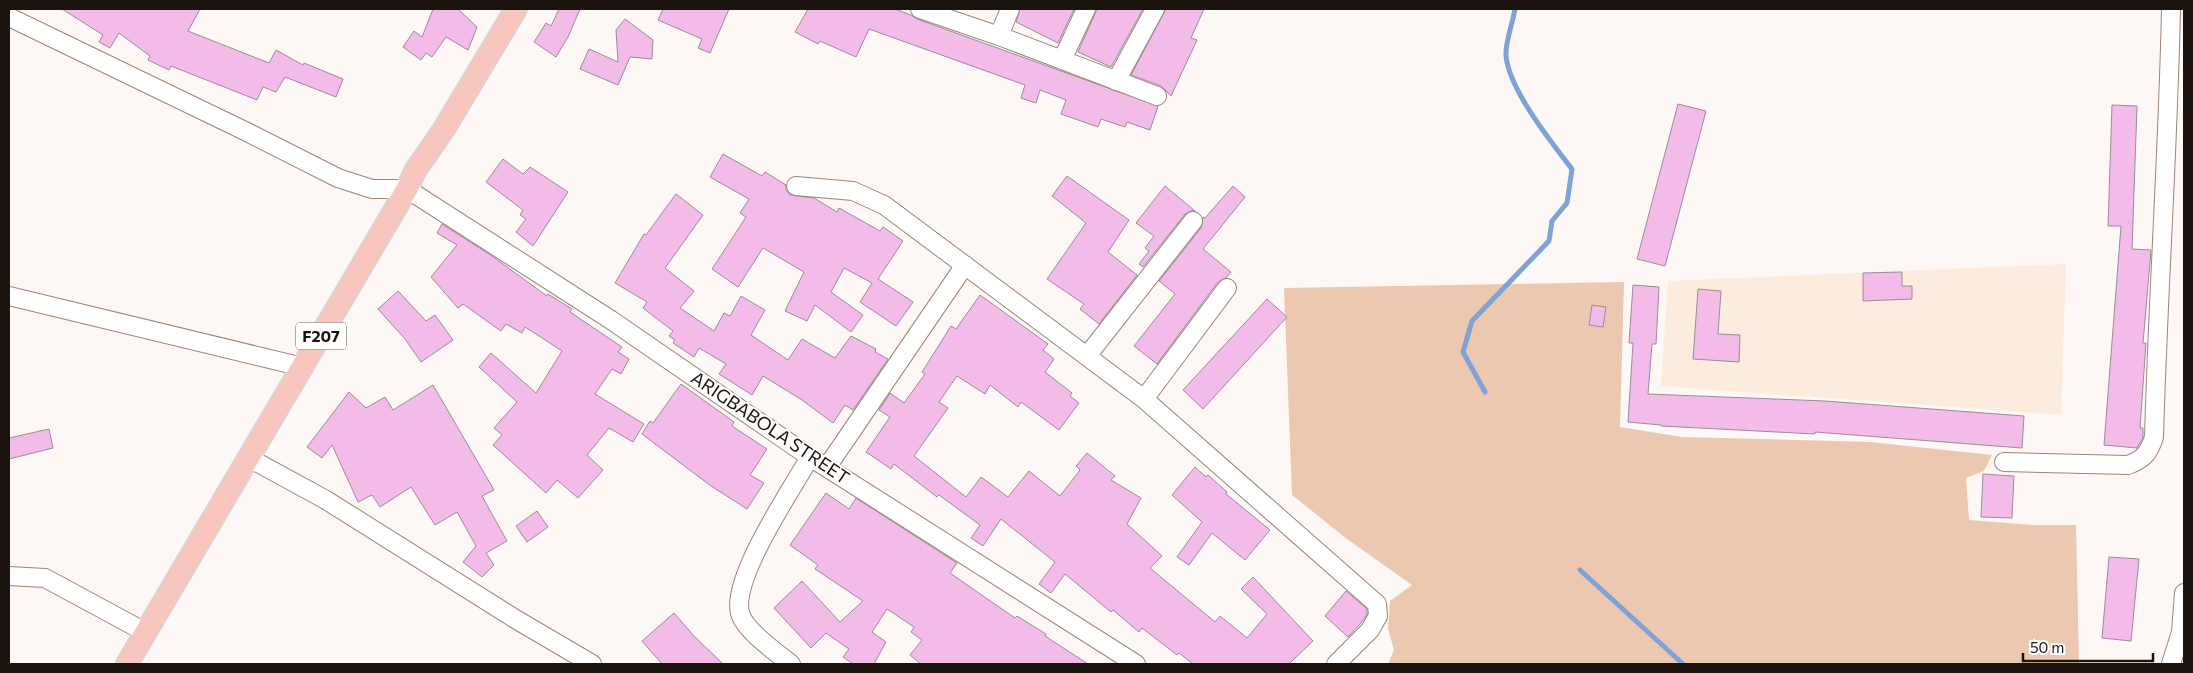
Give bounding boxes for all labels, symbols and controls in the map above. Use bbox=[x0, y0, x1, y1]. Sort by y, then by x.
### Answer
road number: F207 bbox=[296, 322, 346, 350]
street label: ARIGBABOLA STREET bbox=[687, 366, 854, 488]
scale bar bbox=[2023, 630, 2153, 662]
text: 50 m bbox=[2030, 638, 2064, 656]

